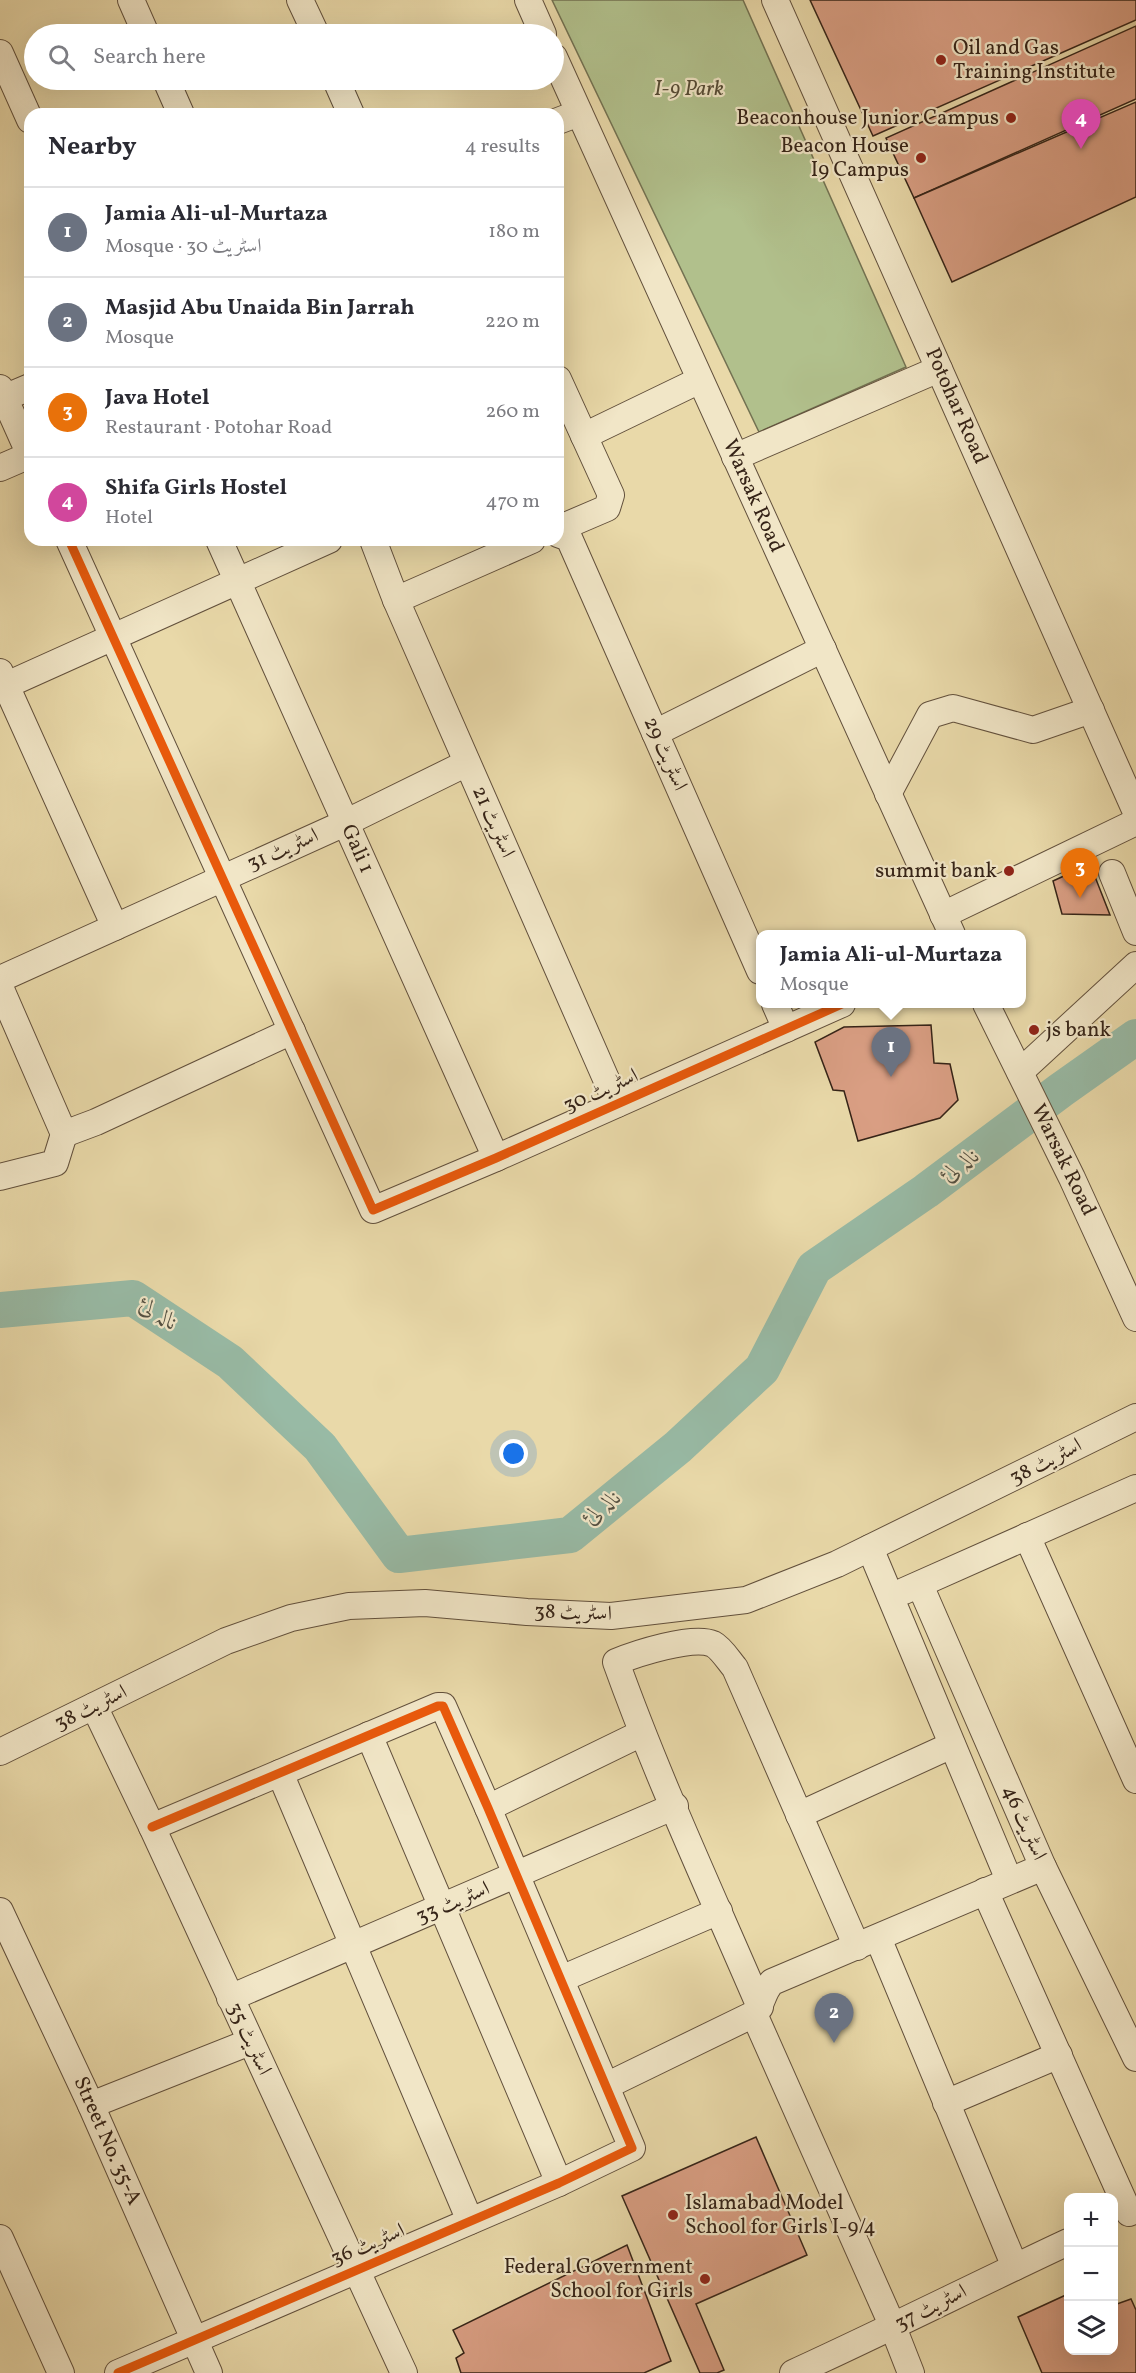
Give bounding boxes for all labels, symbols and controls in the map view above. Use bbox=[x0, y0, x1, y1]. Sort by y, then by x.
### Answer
search box bbox=[24, 24, 564, 90]
place label: Oil and Gas Training Institute bbox=[953, 34, 1115, 87]
icon: search bbox=[45, 41, 78, 74]
text: Search here bbox=[93, 42, 206, 73]
marker: Oil and Gas Training Institute bbox=[934, 53, 948, 67]
park label: I-9 Park bbox=[654, 75, 724, 104]
pin: 4 bbox=[1062, 100, 1100, 149]
place label: Beaconhouse Junior Campus bbox=[736, 104, 999, 133]
marker: Beaconhouse Junior Campus bbox=[1004, 111, 1018, 125]
text: Nearby bbox=[48, 129, 137, 165]
place label: Beacon House I9 Campus bbox=[780, 132, 909, 185]
text: 4 results bbox=[465, 133, 540, 161]
marker: Beacon House I9 Campus bbox=[914, 151, 928, 165]
text: Jamia Ali-ul-Murtaza bbox=[105, 199, 328, 230]
text: 1 bbox=[63, 218, 72, 246]
text: 180 m bbox=[488, 218, 540, 246]
text: Mosque · اسٹریٹ 30 bbox=[105, 233, 262, 261]
text: Masjid Abu Unaida Bin Jarrah bbox=[105, 293, 415, 324]
text: 2 bbox=[62, 308, 73, 336]
text: 220 m bbox=[485, 308, 540, 336]
text: Mosque bbox=[105, 324, 174, 352]
street label: Potohar Road bbox=[917, 343, 995, 469]
text: Java Hotel bbox=[105, 383, 209, 414]
text: 3 bbox=[62, 398, 73, 426]
text: 260 m bbox=[485, 398, 540, 426]
text: Restaurant · Potohar Road bbox=[105, 414, 332, 442]
street label: Warsak Road bbox=[715, 435, 791, 557]
text: Shifa Girls Hostel bbox=[105, 473, 287, 504]
text: 4 bbox=[61, 488, 74, 516]
text: 470 m bbox=[485, 488, 540, 516]
text: Hotel bbox=[105, 504, 153, 532]
street label: اسٹریٹ 29 bbox=[636, 712, 694, 796]
street label: اسٹریٹ 21 bbox=[464, 781, 522, 863]
street label: Gali 1 bbox=[333, 820, 381, 878]
street label: اسٹریٹ 31 bbox=[243, 821, 323, 879]
pin: 3 bbox=[1060, 848, 1100, 898]
place label: summit bank bbox=[875, 857, 998, 886]
marker: summit bank bbox=[1002, 864, 1016, 878]
popup bbox=[756, 930, 1026, 1008]
text: Jamia Ali-ul-Murtaza bbox=[780, 940, 1002, 971]
text: Mosque bbox=[780, 971, 849, 999]
place label: js bank bbox=[1046, 1016, 1112, 1045]
marker: js bank bbox=[1027, 1023, 1041, 1037]
pin: 1 bbox=[872, 1028, 910, 1077]
street label: اسٹریٹ 30 bbox=[559, 1062, 643, 1120]
street label: Warsak Road bbox=[1023, 1099, 1103, 1221]
water label: نالہ لئ bbox=[934, 1141, 987, 1192]
water label: نالہ لئ bbox=[131, 1290, 184, 1339]
street label: اسٹریٹ 38 bbox=[1005, 1431, 1087, 1493]
your location bbox=[499, 1439, 528, 1468]
water label: نالہ لئ bbox=[576, 1483, 629, 1534]
street label: اسٹریٹ 38 bbox=[534, 1597, 612, 1629]
street label: اسٹریٹ 38 bbox=[50, 1678, 132, 1738]
street label: اسٹریٹ 46 bbox=[995, 1781, 1053, 1865]
street label: اسٹریٹ 33 bbox=[412, 1874, 494, 1932]
pin: 2 bbox=[814, 1994, 854, 2043]
street label: اسٹریٹ 35 bbox=[220, 1998, 278, 2080]
street label: Street No. 35-A bbox=[66, 2072, 148, 2210]
place label: Islamabad Model School for Girls I-9/4 bbox=[685, 2189, 876, 2242]
map controls bbox=[1064, 2193, 1118, 2355]
button: + bbox=[1064, 2193, 1118, 2247]
marker: Islamabad Model School for Girls I-9/4 bbox=[666, 2208, 680, 2222]
street label: اسٹریٹ 36 bbox=[327, 2216, 409, 2274]
button: − bbox=[1064, 2247, 1118, 2301]
place label: Federal Government School for Girls bbox=[504, 2253, 693, 2306]
marker: Federal Government School for Girls bbox=[698, 2272, 712, 2286]
street label: اسٹریٹ 37 bbox=[890, 2278, 972, 2338]
button: layers bbox=[1064, 2301, 1118, 2355]

